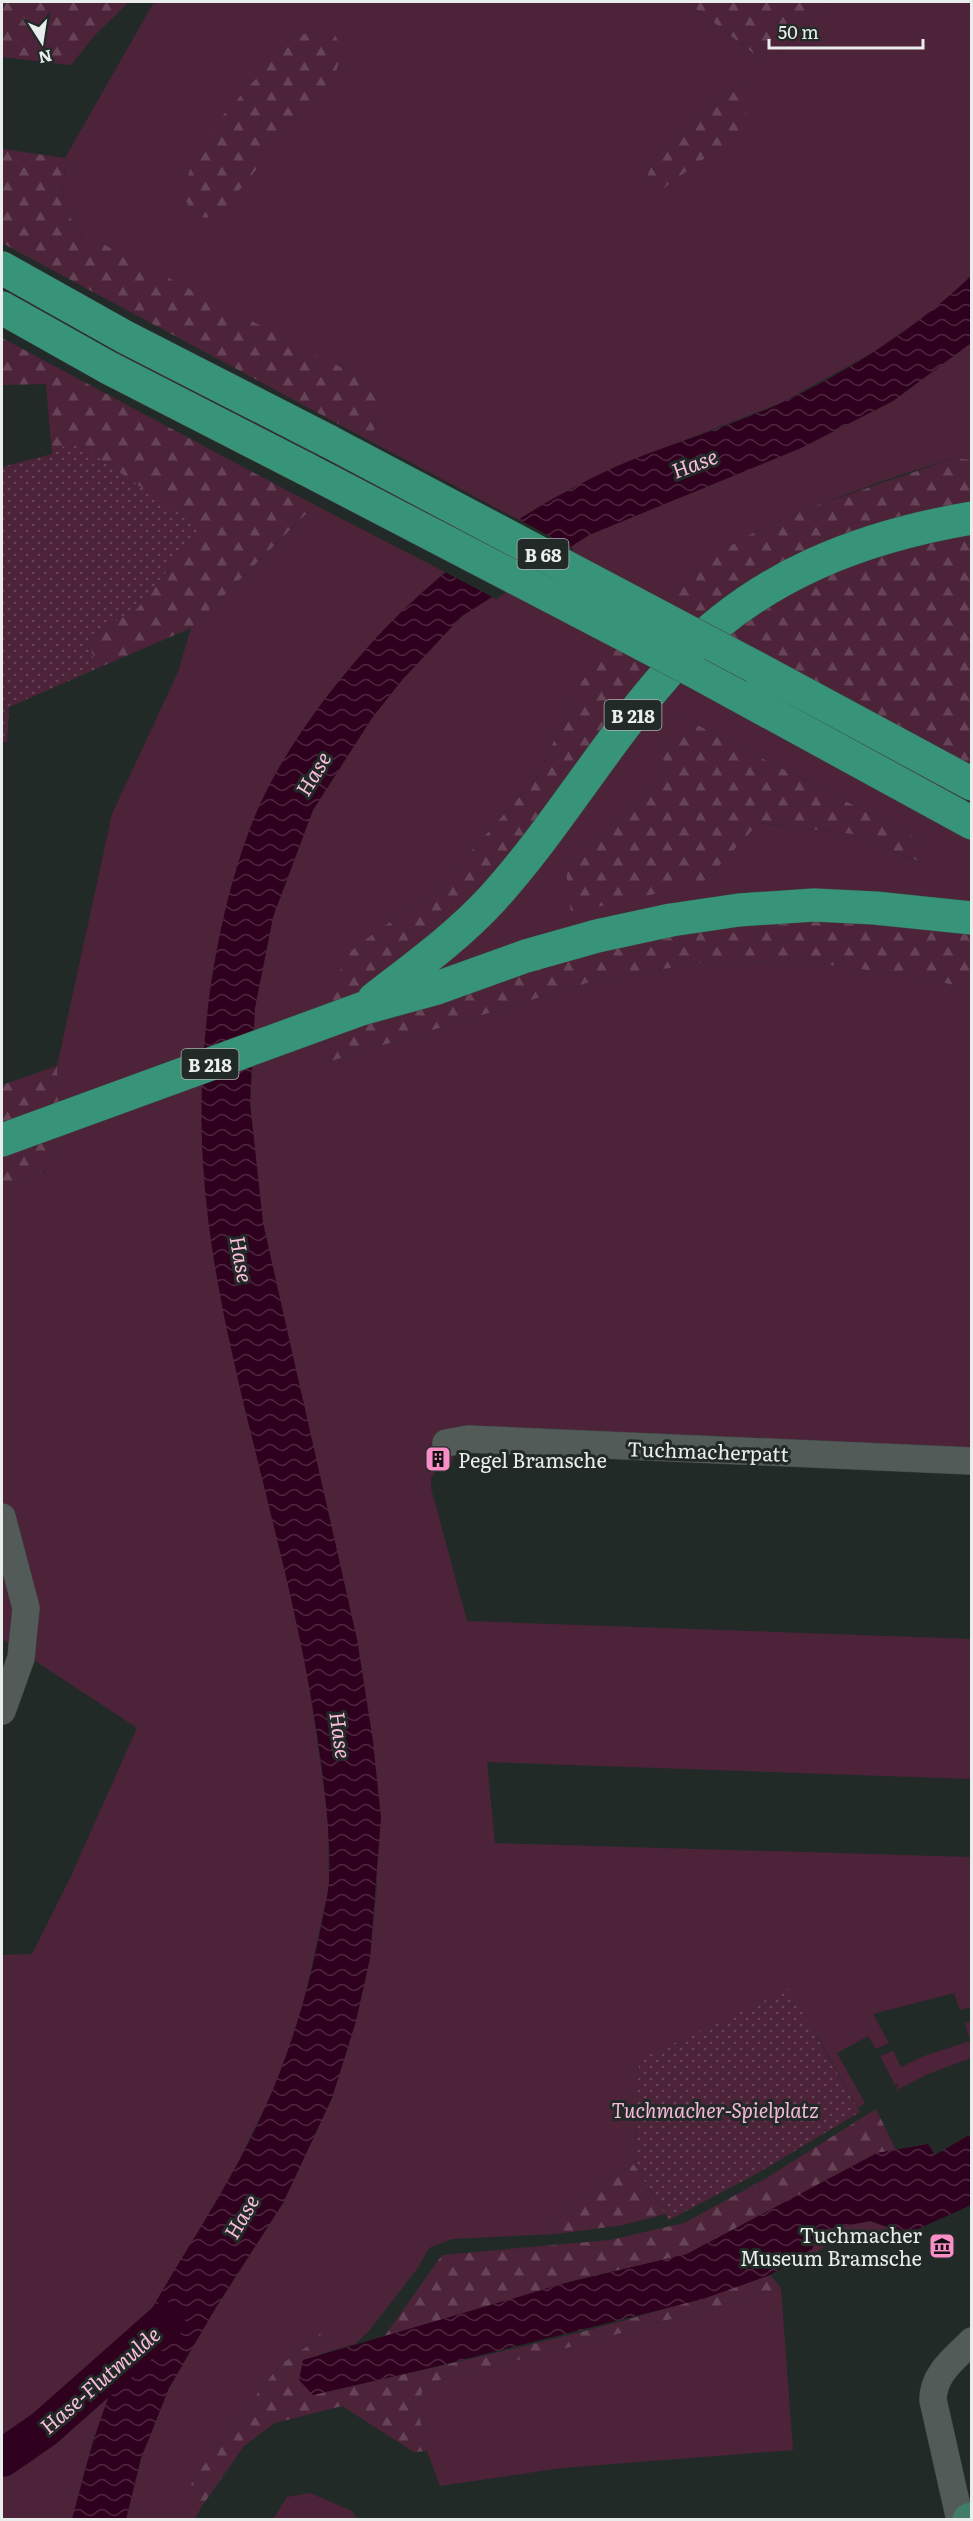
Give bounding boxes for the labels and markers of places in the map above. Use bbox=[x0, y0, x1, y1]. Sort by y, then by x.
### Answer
building icon: Pegel Bramsche bbox=[423, 1444, 453, 1474]
place label: Pegel Bramsche bbox=[458, 1444, 607, 1474]
place label: Tuchmacher Museum Bramsche bbox=[740, 2219, 923, 2272]
museum icon: Tuchmacher Museum Bramsche bbox=[927, 2231, 957, 2261]

